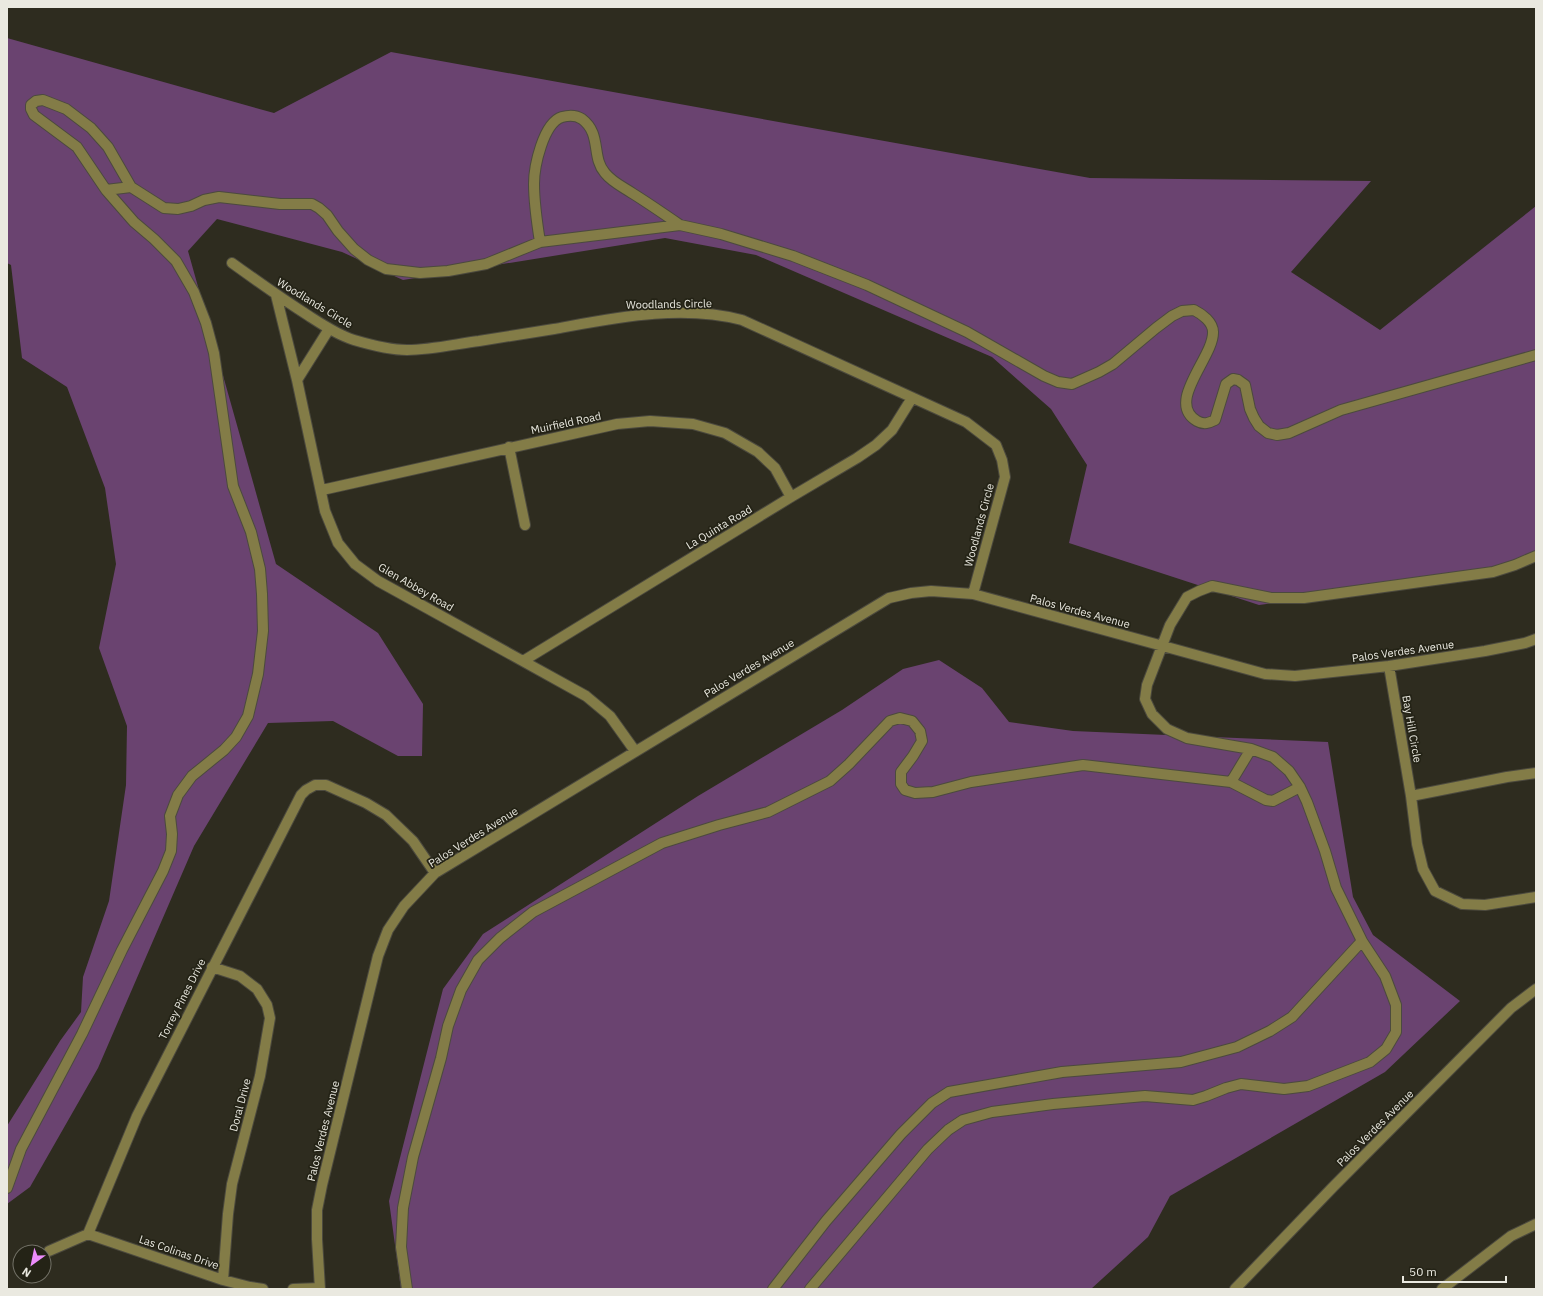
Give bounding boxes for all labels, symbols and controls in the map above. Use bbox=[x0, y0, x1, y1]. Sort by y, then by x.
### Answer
street label: Woodlands Circle bbox=[275, 275, 355, 331]
street label: Woodlands Circle bbox=[626, 296, 712, 312]
street label: Muirfield Road bbox=[530, 409, 602, 437]
street label: Woodlands Circle bbox=[961, 482, 997, 568]
street label: La Quinta Road bbox=[683, 502, 755, 552]
street label: Glen Abbey Road bbox=[376, 560, 456, 614]
street label: Palos Verdes Avenue bbox=[1028, 591, 1132, 631]
street label: Palos Verdes Avenue bbox=[701, 635, 797, 701]
street label: Palos Verdes Avenue bbox=[1351, 637, 1455, 665]
street label: Bay Hill Circle bbox=[1399, 694, 1425, 764]
street label: Palos Verdes Avenue bbox=[426, 804, 520, 870]
street label: Torrey Pines Drive bbox=[156, 956, 208, 1042]
street label: Doral Drive bbox=[226, 1077, 254, 1133]
street label: Palos Verdes Avenue bbox=[304, 1079, 342, 1183]
street label: Palos Verdes Avenue bbox=[1334, 1087, 1416, 1169]
street label: Las Colinas Drive bbox=[137, 1232, 221, 1272]
north arrow bbox=[12, 1244, 52, 1284]
scale bar bbox=[1403, 1258, 1506, 1284]
text: N bbox=[19, 1264, 34, 1280]
text: 50 m bbox=[1409, 1264, 1437, 1279]

